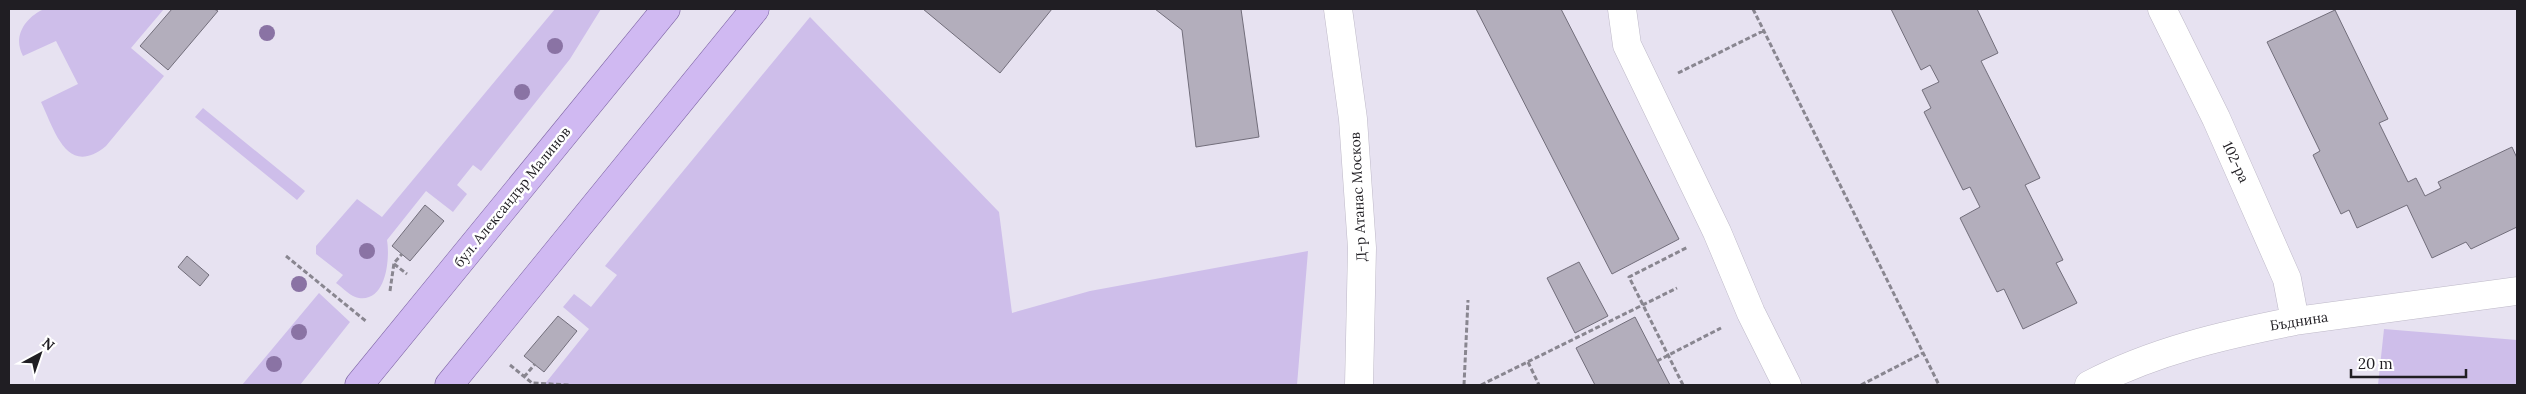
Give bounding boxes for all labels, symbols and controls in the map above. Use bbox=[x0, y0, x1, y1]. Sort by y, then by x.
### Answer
street label: бул. Александър Малинов bbox=[450, 123, 574, 271]
street label: Д-р Атанас Москов bbox=[1346, 132, 1370, 262]
street label: 102-ра bbox=[2219, 139, 2253, 185]
street label: Бъднина bbox=[2269, 308, 2329, 334]
north arrow bbox=[15, 329, 65, 379]
text: N bbox=[38, 334, 58, 355]
scale bar bbox=[2351, 346, 2466, 378]
text: 20 m bbox=[2358, 354, 2393, 373]

